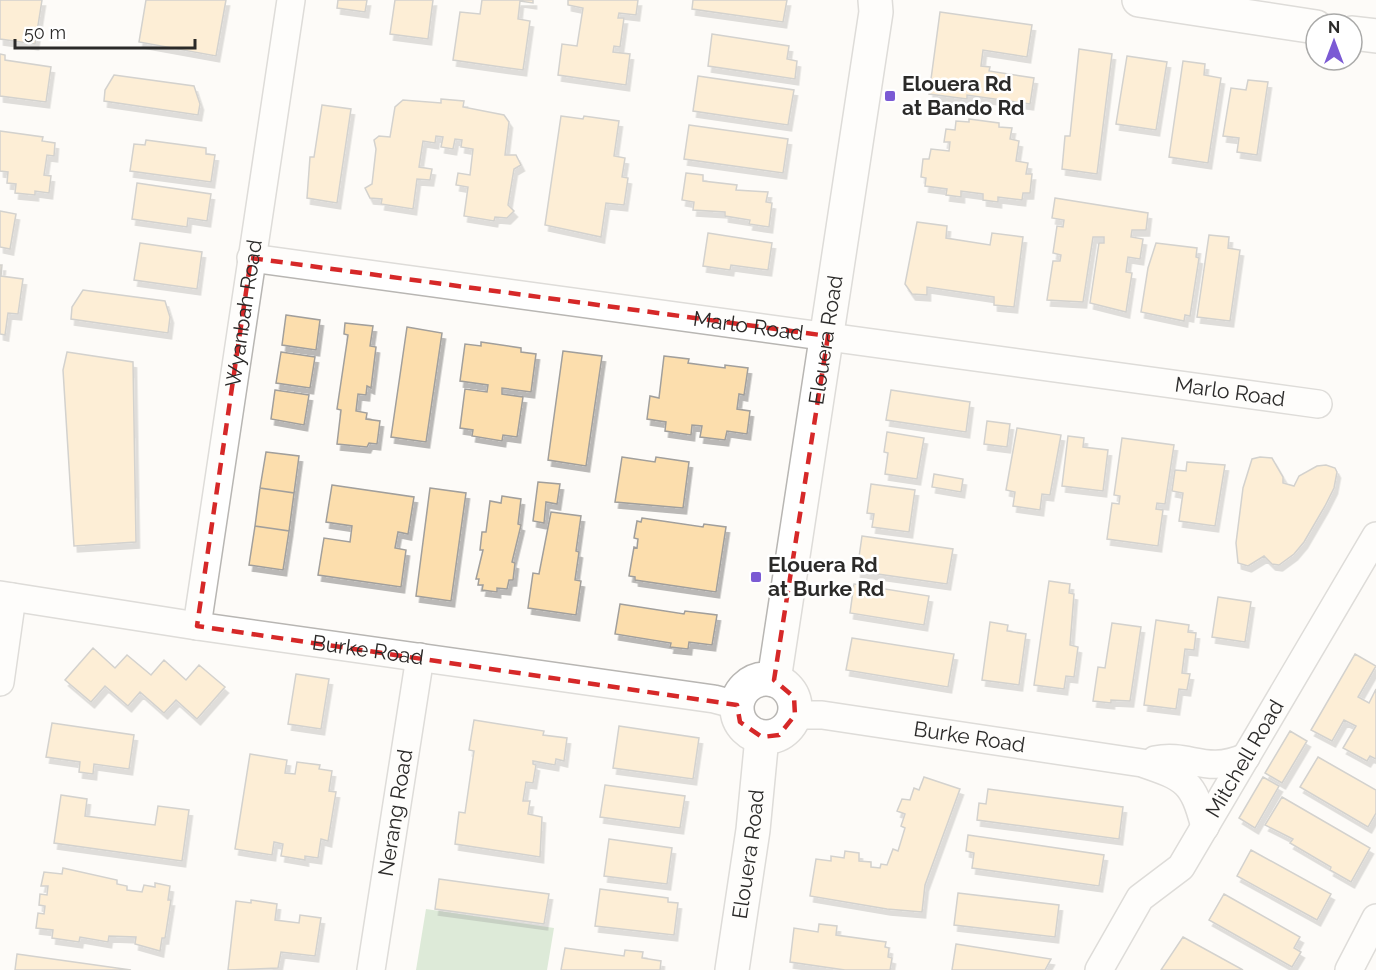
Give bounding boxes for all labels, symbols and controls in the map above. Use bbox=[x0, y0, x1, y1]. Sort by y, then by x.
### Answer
scale bar bbox=[15, 12, 195, 50]
north arrow bbox=[1304, 12, 1364, 72]
text: N bbox=[1328, 18, 1340, 37]
text: 50 m bbox=[24, 22, 66, 43]
place label: Elouera Rd at Bando Rd bbox=[902, 71, 1025, 120]
marker: Elouera Rd at Bando Rd bbox=[883, 89, 897, 103]
street label: Wyanbah Road bbox=[220, 238, 267, 389]
street label: Elouera Road bbox=[803, 274, 848, 406]
street label: Marlo Road bbox=[692, 306, 805, 345]
street label: Marlo Road bbox=[1173, 372, 1287, 411]
place label: Elouera Rd at Burke Rd bbox=[768, 552, 884, 601]
marker: Elouera Rd at Burke Rd bbox=[749, 570, 763, 584]
street label: Burke Road bbox=[310, 629, 425, 670]
street label: Mitchell Road bbox=[1200, 695, 1289, 822]
street label: Burke Road bbox=[912, 716, 1027, 757]
street label: Nerang Road bbox=[373, 748, 417, 878]
street label: Elouera Road bbox=[727, 788, 769, 921]

